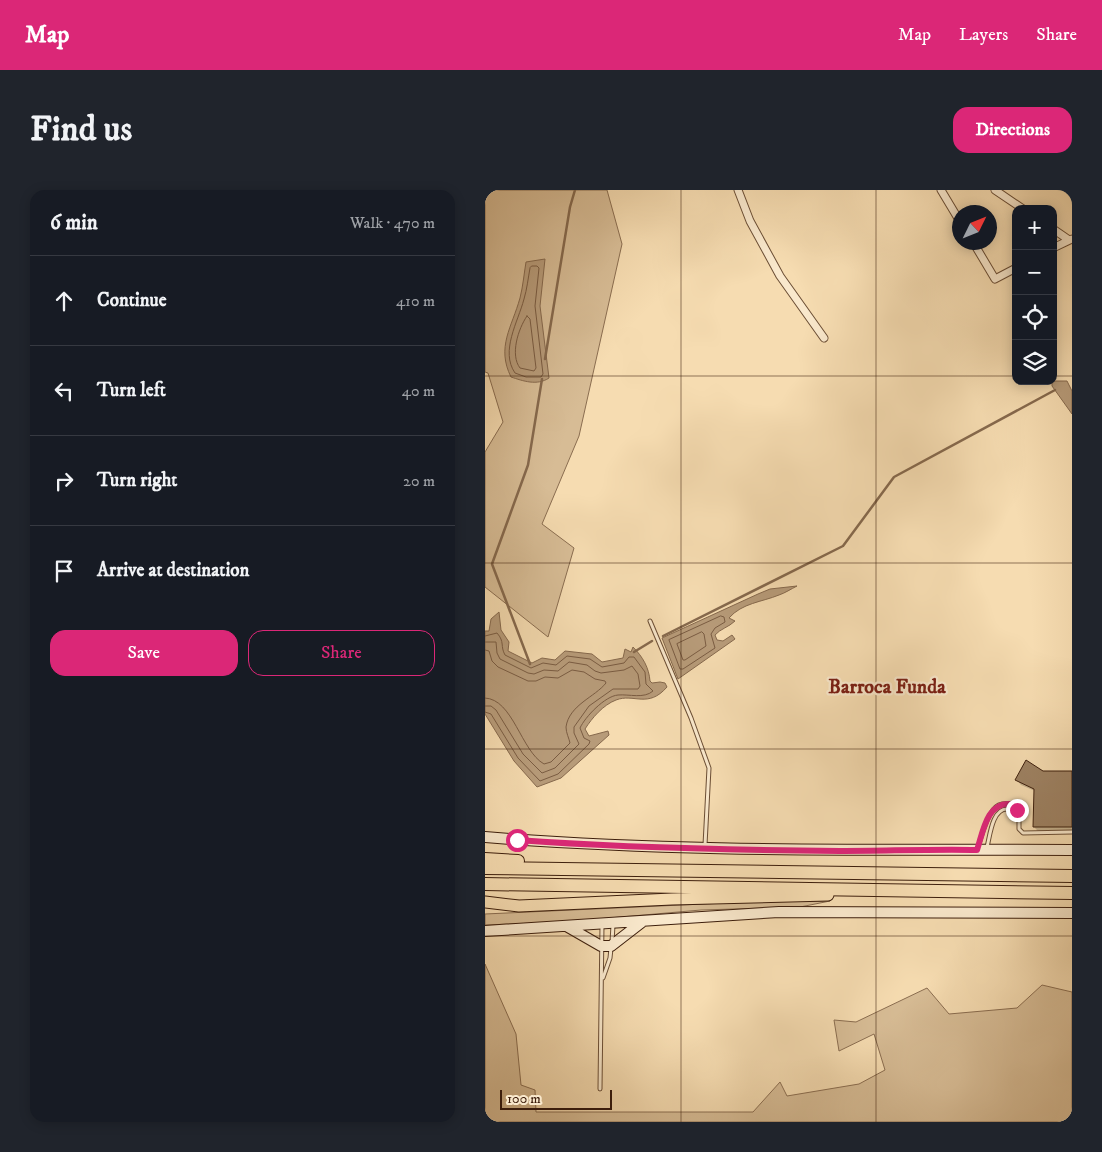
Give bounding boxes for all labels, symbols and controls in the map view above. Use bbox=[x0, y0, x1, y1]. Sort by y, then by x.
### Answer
text: Map bbox=[25, 20, 69, 50]
text: Map bbox=[898, 24, 931, 46]
text: Layers bbox=[959, 24, 1008, 46]
text: Share bbox=[1036, 24, 1077, 46]
button: Directions bbox=[953, 107, 1072, 153]
text: Find us bbox=[30, 108, 132, 152]
north arrow bbox=[952, 205, 997, 250]
map controls bbox=[1012, 205, 1057, 385]
button: + bbox=[1012, 205, 1057, 250]
text: 6 min bbox=[50, 210, 98, 236]
text: Walk · 470 m bbox=[350, 213, 435, 233]
button: − bbox=[1012, 250, 1057, 295]
icon: ahead bbox=[50, 287, 78, 315]
text: Continue bbox=[97, 289, 167, 312]
text: 410 m bbox=[396, 291, 435, 311]
button: locate bbox=[1012, 295, 1057, 340]
button: layers bbox=[1012, 340, 1057, 385]
icon: left bbox=[50, 377, 78, 405]
text: Turn left bbox=[97, 379, 166, 402]
text: 40 m bbox=[402, 381, 435, 401]
icon: right bbox=[50, 467, 78, 495]
text: Turn right bbox=[97, 469, 177, 492]
text: 20 m bbox=[403, 471, 435, 491]
icon: arrive bbox=[50, 557, 78, 585]
text: Arrive at destination bbox=[97, 559, 249, 582]
button: Save bbox=[50, 630, 238, 676]
button: Share bbox=[248, 630, 435, 676]
district label: Barroca Funda bbox=[828, 675, 946, 700]
route end bbox=[1006, 799, 1029, 822]
route start bbox=[506, 829, 529, 852]
scale bar bbox=[500, 1087, 613, 1110]
text: 100 m bbox=[507, 1090, 541, 1108]

